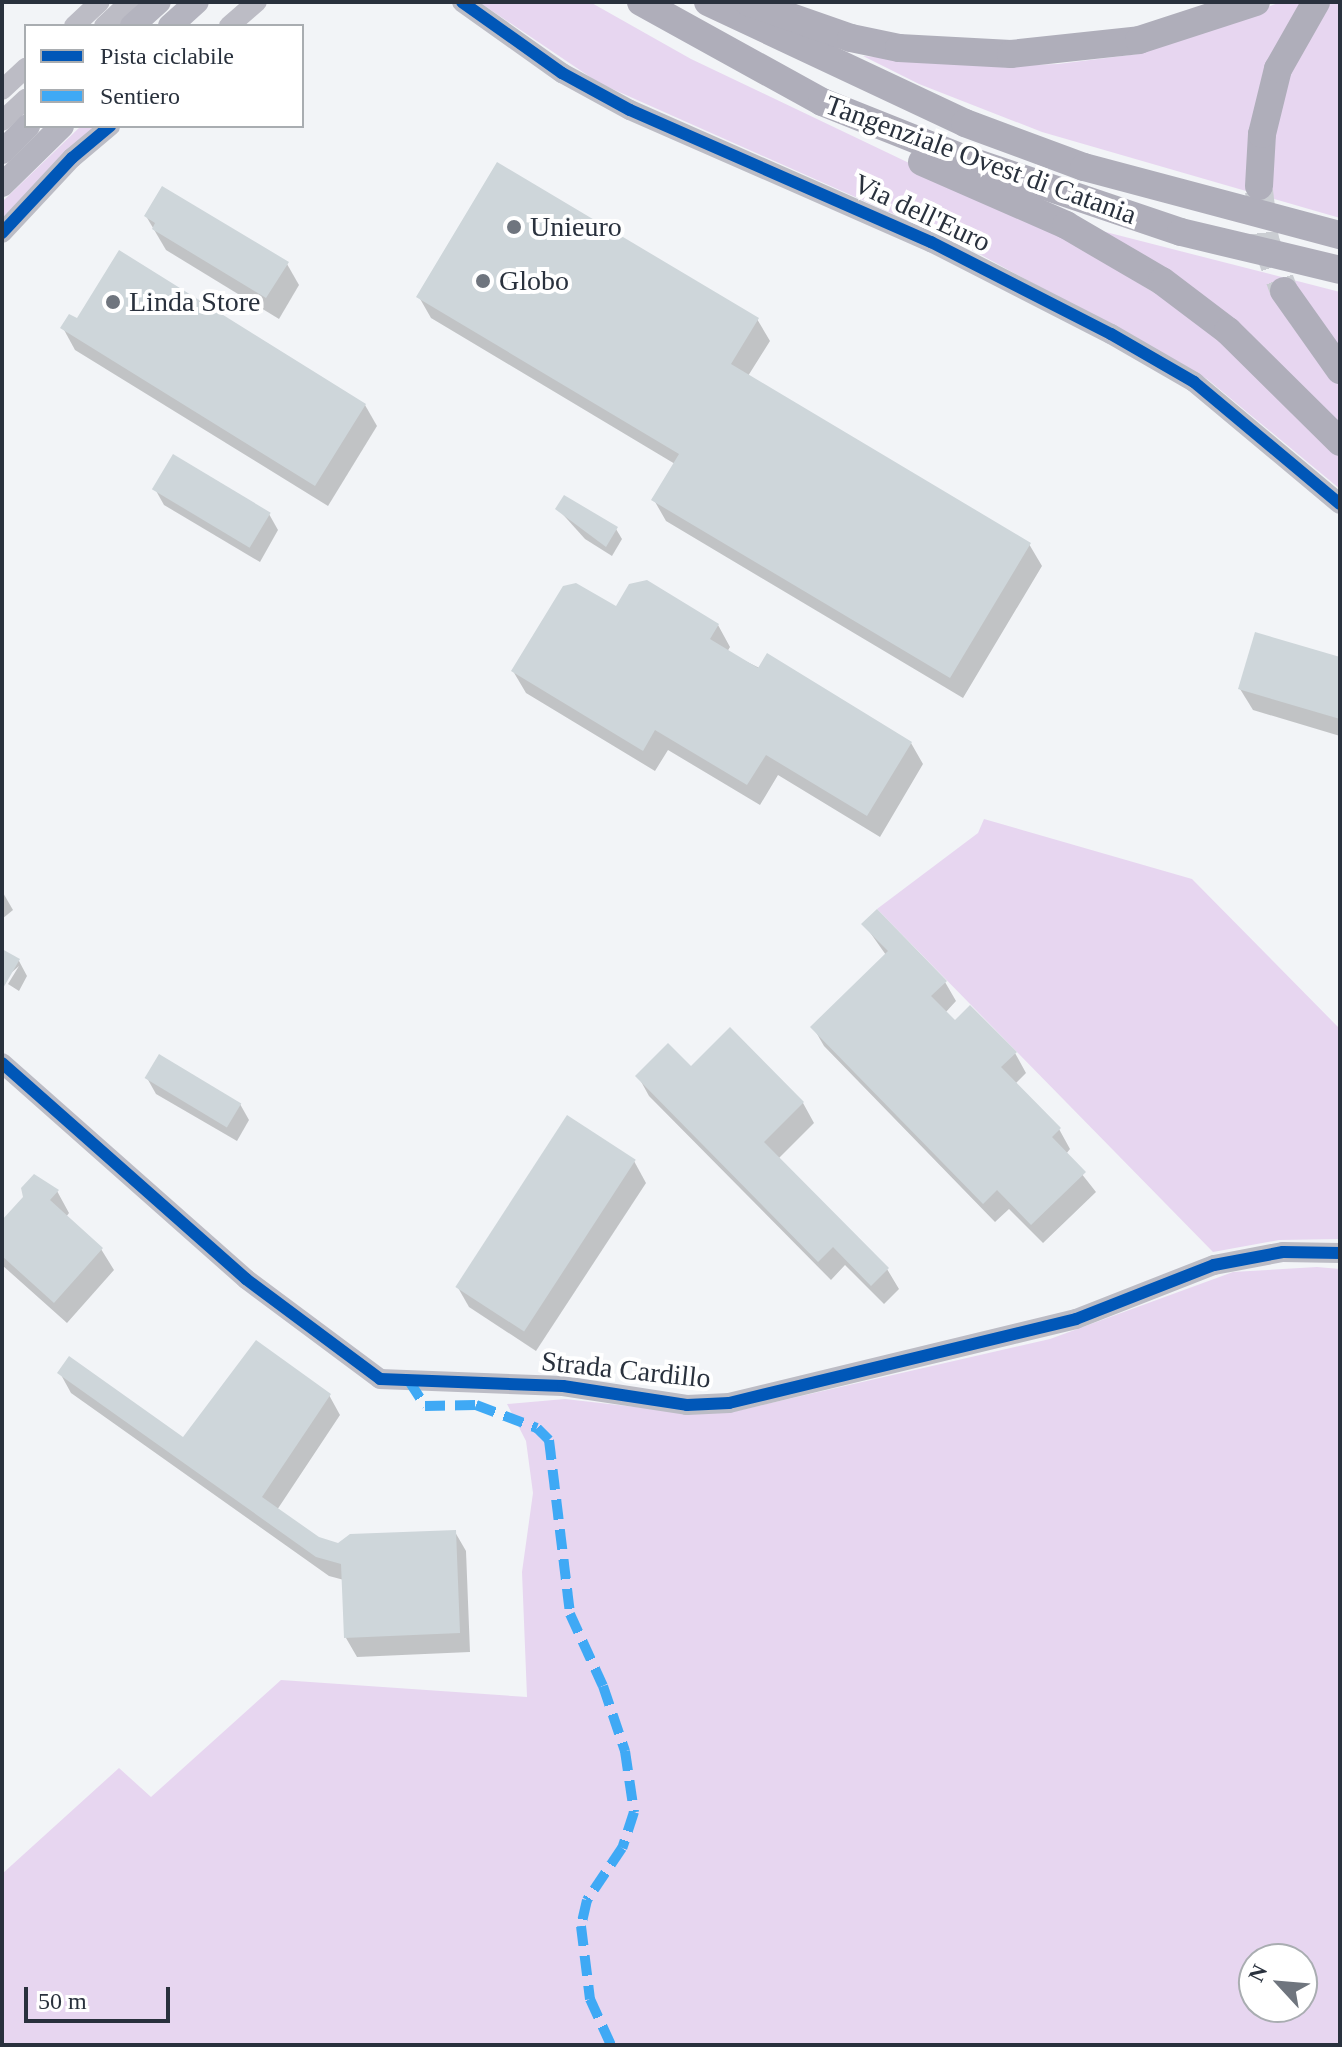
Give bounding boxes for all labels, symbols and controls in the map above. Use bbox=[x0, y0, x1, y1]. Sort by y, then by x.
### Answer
legend bbox=[24, 24, 304, 128]
text: Pista ciclabile bbox=[100, 43, 234, 69]
text: Sentiero bbox=[100, 83, 180, 109]
street label: Tangenziale Ovest di Catania bbox=[821, 88, 1141, 232]
street label: Via dell'Euro bbox=[848, 167, 996, 259]
place label: Unieuro bbox=[530, 210, 622, 244]
marker: Unieuro bbox=[505, 218, 523, 236]
place label: Globo bbox=[499, 264, 569, 298]
marker: Globo bbox=[474, 272, 492, 290]
place label: Linda Store bbox=[129, 285, 260, 319]
marker: Linda Store bbox=[104, 293, 122, 311]
street label: Strada Cardillo bbox=[540, 1344, 712, 1396]
north arrow bbox=[1238, 1943, 1318, 2023]
text: N bbox=[1243, 1961, 1272, 1986]
scale bar bbox=[28, 1971, 174, 2021]
text: 50 m bbox=[38, 1988, 87, 2014]

